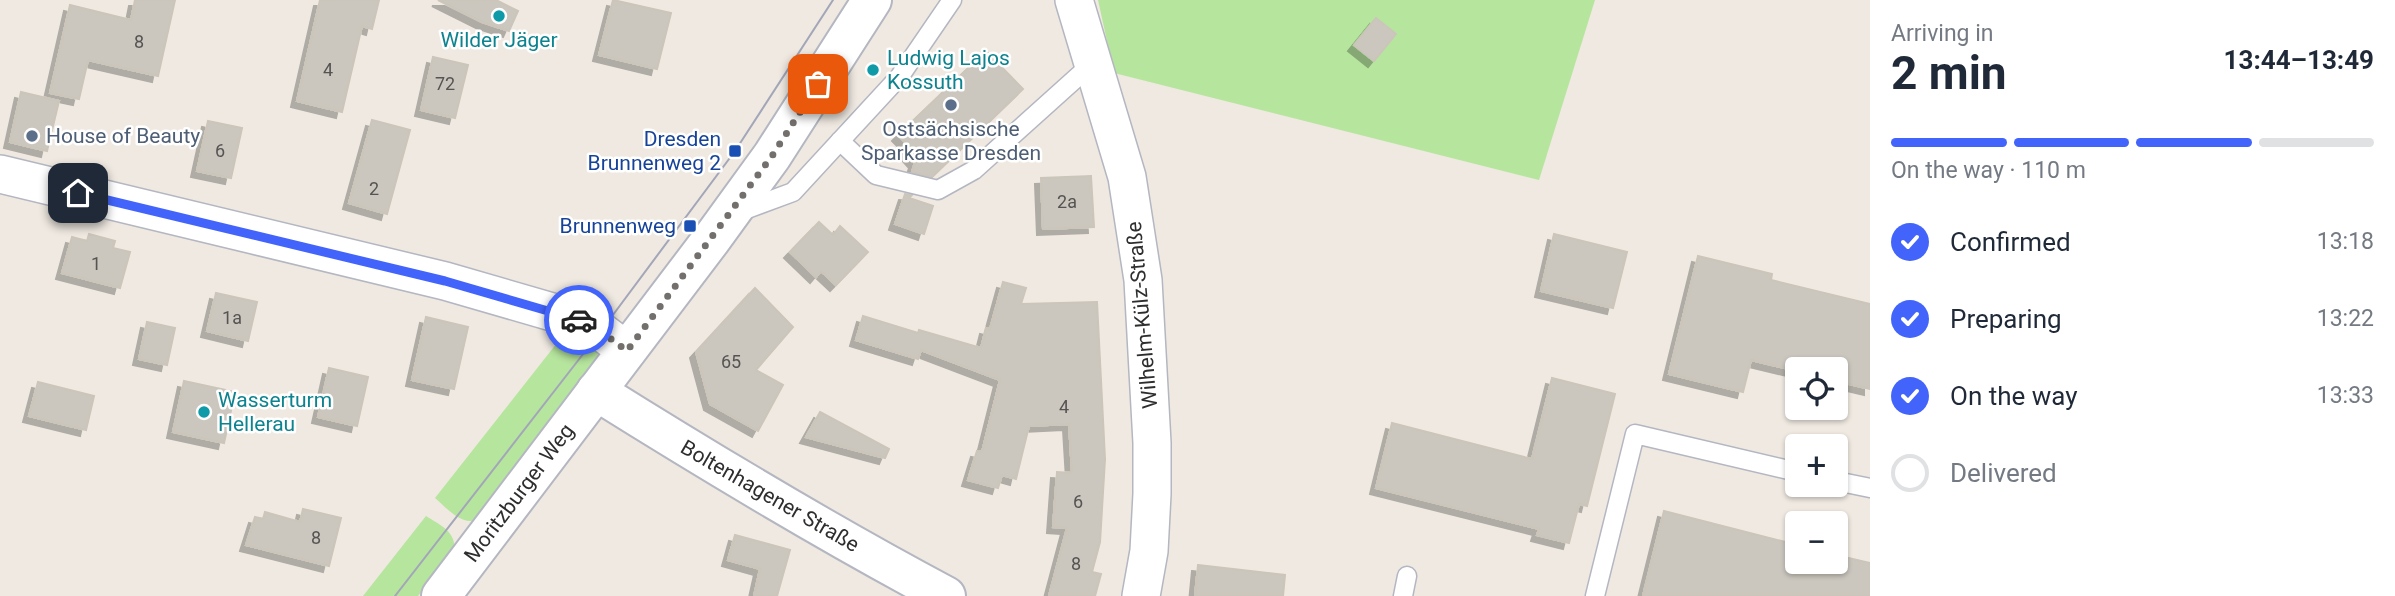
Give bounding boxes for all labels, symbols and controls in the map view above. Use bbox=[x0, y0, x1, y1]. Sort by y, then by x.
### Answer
marker: Wilder Jäger bbox=[491, 8, 507, 24]
text: Arriving in bbox=[1891, 20, 1994, 47]
place label: Wilder Jäger bbox=[440, 28, 558, 52]
house number: 8 bbox=[134, 31, 144, 52]
text: 13:44–13:49 bbox=[2224, 45, 2374, 75]
place label: Ludwig Lajos Kossuth bbox=[887, 46, 1010, 94]
text: 2 min bbox=[1891, 46, 2007, 100]
pin bbox=[788, 54, 848, 114]
house number: 4 bbox=[323, 59, 333, 80]
marker: Ludwig Lajos Kossuth bbox=[865, 62, 881, 78]
icon: bag bbox=[799, 65, 837, 103]
house number: 72 bbox=[435, 73, 455, 94]
marker: Ostsächsische Sparkasse Dresden bbox=[943, 97, 959, 113]
place label: Ostsächsische Sparkasse Dresden bbox=[861, 117, 1041, 165]
place label: House of Beauty bbox=[46, 124, 200, 148]
place label: Dresden Brunnenweg 2 bbox=[588, 127, 721, 175]
marker: House of Beauty bbox=[24, 128, 40, 144]
house number: 6 bbox=[215, 140, 225, 161]
marker: Dresden Brunnenweg 2 bbox=[727, 143, 743, 159]
text: On the way · 110 m bbox=[1891, 157, 2086, 184]
pin bbox=[48, 163, 108, 223]
icon: home bbox=[59, 174, 97, 212]
house number: 2 bbox=[369, 178, 379, 199]
house number: 2a bbox=[1057, 191, 1077, 212]
place label: Brunnenweg bbox=[560, 214, 676, 238]
marker: Brunnenweg bbox=[682, 218, 698, 234]
street label: Wilhelm-Külz-Straße bbox=[1122, 220, 1162, 410]
icon: check bbox=[1891, 223, 1929, 261]
text: Confirmed bbox=[1950, 227, 2071, 257]
text: 13:18 bbox=[2317, 228, 2374, 255]
house number: 1 bbox=[91, 253, 101, 274]
courier bbox=[544, 285, 614, 355]
icon: check bbox=[1891, 300, 1929, 338]
icon: car bbox=[560, 301, 598, 339]
text: Preparing bbox=[1950, 304, 2062, 334]
text: 13:22 bbox=[2317, 305, 2374, 332]
house number: 1a bbox=[222, 307, 242, 328]
house number: 65 bbox=[721, 351, 741, 372]
map controls bbox=[1785, 357, 1848, 574]
button: locate bbox=[1785, 357, 1848, 420]
icon: check bbox=[1891, 377, 1929, 415]
text: On the way bbox=[1950, 381, 2078, 411]
text: 13:33 bbox=[2317, 382, 2374, 409]
place label: Wasserturm Hellerau bbox=[218, 388, 332, 436]
house number: 4 bbox=[1059, 396, 1069, 417]
marker: Wasserturm Hellerau bbox=[196, 404, 212, 420]
street label: Moritzburger Weg bbox=[459, 419, 579, 567]
button: + bbox=[1785, 434, 1848, 497]
street label: Boltenhagener Straße bbox=[677, 435, 863, 557]
text: Delivered bbox=[1950, 458, 2057, 488]
house number: 6 bbox=[1073, 491, 1083, 512]
button: − bbox=[1785, 511, 1848, 574]
house number: 8 bbox=[311, 527, 321, 548]
house number: 8 bbox=[1071, 553, 1081, 574]

